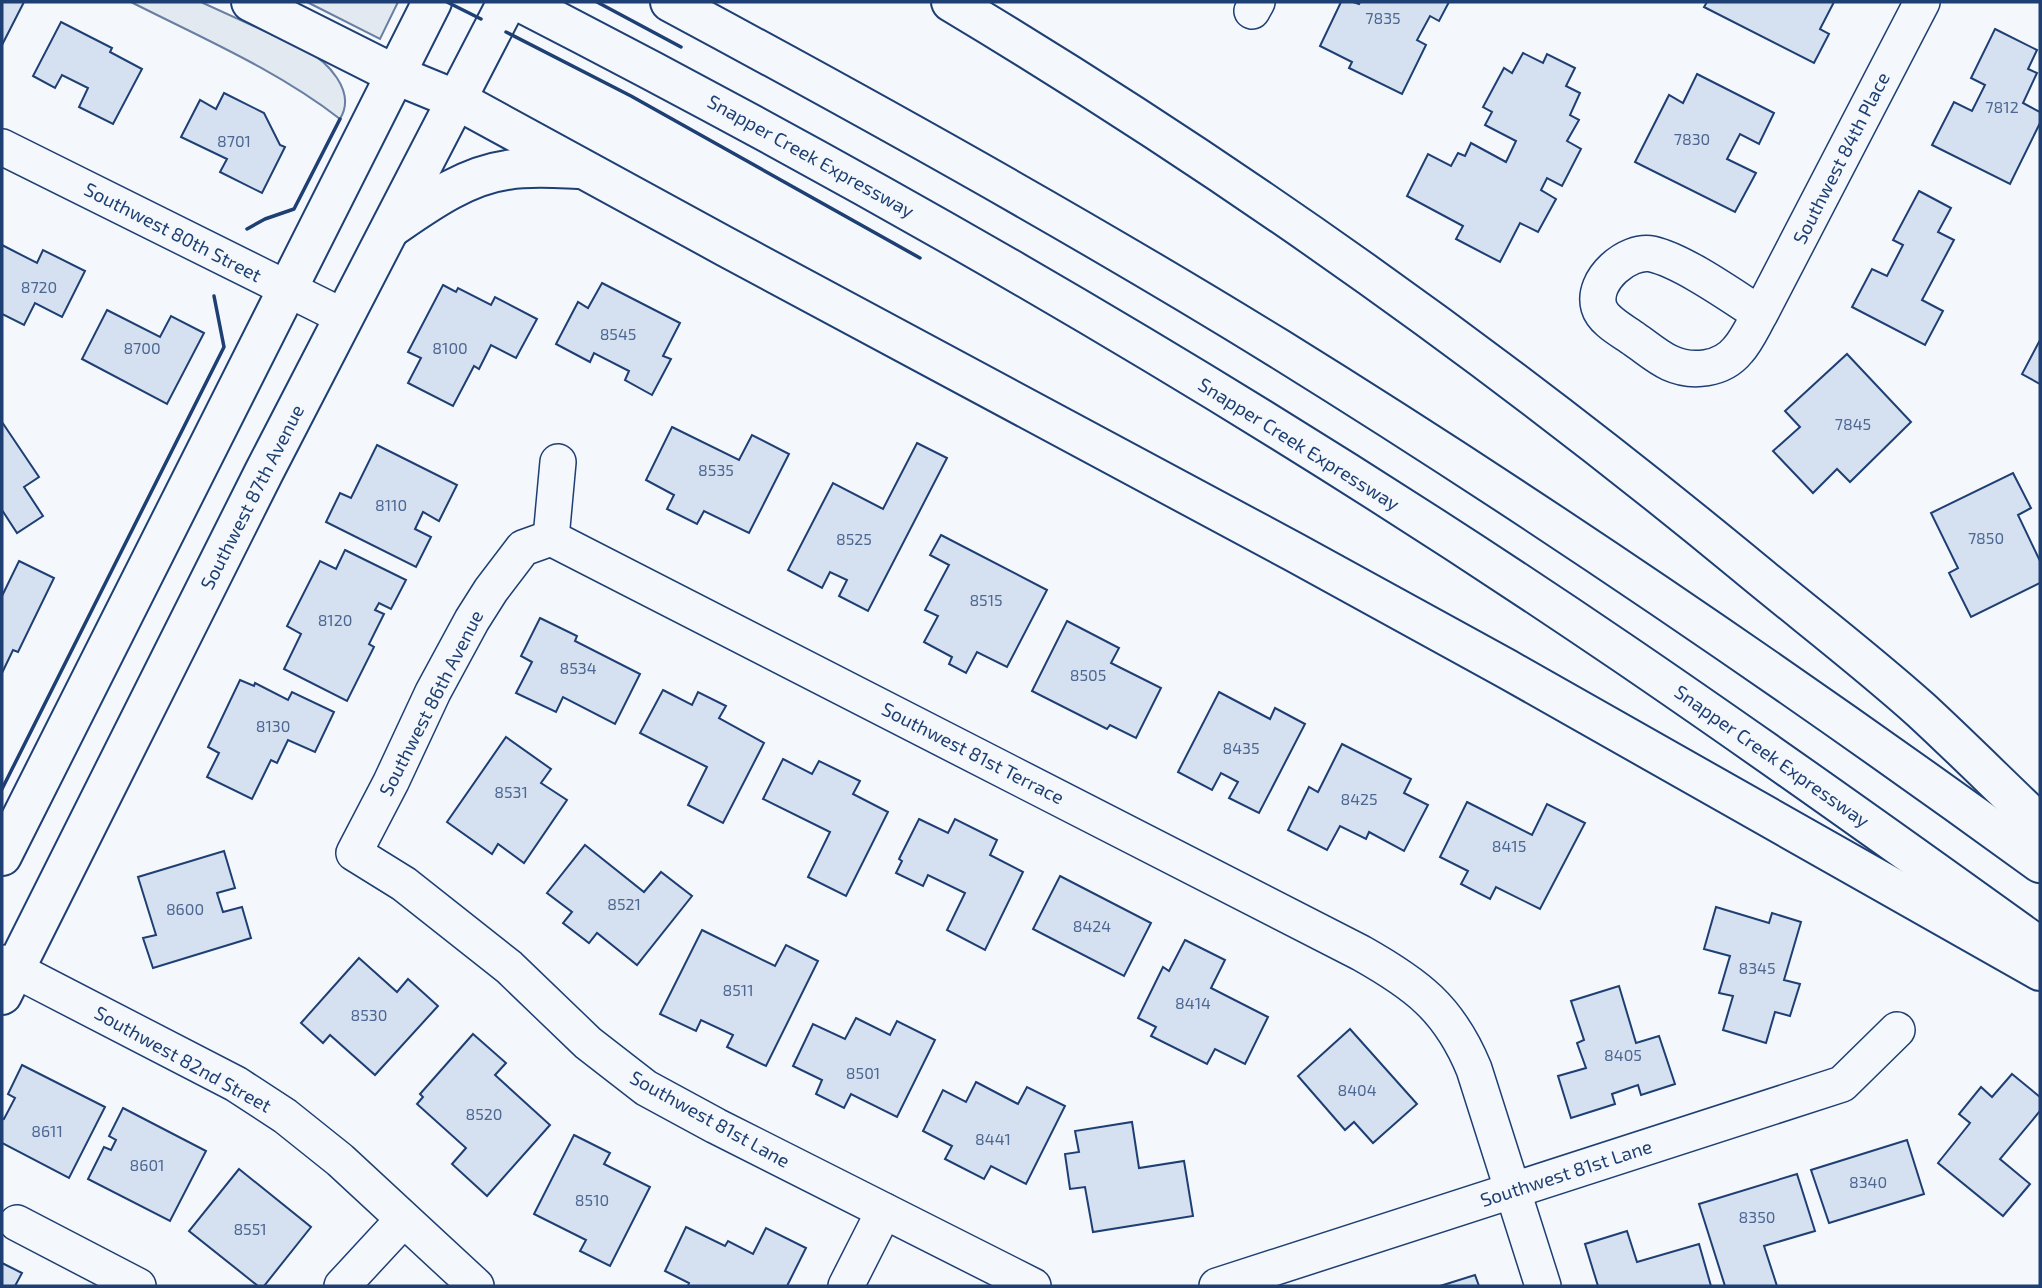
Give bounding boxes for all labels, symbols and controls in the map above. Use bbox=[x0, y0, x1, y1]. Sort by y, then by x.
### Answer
house number: 7835 bbox=[1365, 8, 1401, 27]
street label: Southwest 84th Place bbox=[1787, 68, 1894, 248]
street label: Snapper Creek Expressway bbox=[704, 89, 919, 222]
house number: 7812 bbox=[1985, 97, 2019, 116]
house number: 7830 bbox=[1674, 129, 1710, 148]
house number: 8701 bbox=[217, 131, 251, 150]
street label: Southwest 80th Street bbox=[81, 177, 266, 286]
house number: 8720 bbox=[21, 277, 57, 296]
house number: 8545 bbox=[600, 324, 636, 343]
house number: 8700 bbox=[123, 338, 161, 357]
house number: 8100 bbox=[432, 338, 468, 357]
street label: Snapper Creek Expressway bbox=[1194, 372, 1404, 515]
street label: Southwest 87th Avenue bbox=[195, 400, 308, 593]
house number: 7845 bbox=[1835, 414, 1871, 433]
house number: 8535 bbox=[698, 460, 734, 479]
house number: 8110 bbox=[375, 495, 407, 514]
house number: 7850 bbox=[1968, 528, 2004, 547]
house number: 8525 bbox=[836, 529, 872, 548]
house number: 8515 bbox=[969, 590, 1003, 609]
street label: Southwest 86th Avenue bbox=[374, 606, 487, 800]
house number: 8120 bbox=[318, 610, 352, 629]
house number: 8534 bbox=[559, 658, 597, 677]
house number: 8505 bbox=[1070, 665, 1106, 684]
street label: Snapper Creek Expressway bbox=[1670, 679, 1874, 832]
street label: Southwest 81st Terrace bbox=[878, 697, 1068, 809]
house number: 8130 bbox=[256, 716, 290, 735]
house number: 8435 bbox=[1222, 738, 1260, 757]
house number: 8531 bbox=[494, 782, 528, 801]
house number: 8425 bbox=[1340, 789, 1378, 808]
house number: 8415 bbox=[1492, 836, 1526, 855]
house number: 8521 bbox=[607, 894, 641, 913]
house number: 8600 bbox=[166, 899, 204, 918]
house number: 8424 bbox=[1073, 916, 1111, 935]
house number: 8345 bbox=[1738, 958, 1776, 977]
house number: 8511 bbox=[722, 980, 754, 999]
house number: 8414 bbox=[1175, 993, 1211, 1012]
street label: Southwest 82nd Street bbox=[91, 1000, 276, 1117]
house number: 8530 bbox=[351, 1005, 387, 1024]
house number: 8405 bbox=[1604, 1045, 1642, 1064]
house number: 8501 bbox=[846, 1063, 880, 1082]
street label: Southwest 81st Lane bbox=[626, 1065, 794, 1172]
house number: 8404 bbox=[1337, 1080, 1377, 1099]
house number: 8520 bbox=[466, 1104, 502, 1123]
house number: 8611 bbox=[31, 1121, 63, 1140]
house number: 8441 bbox=[975, 1129, 1011, 1148]
street label: Southwest 81st Lane bbox=[1477, 1134, 1655, 1211]
house number: 8601 bbox=[130, 1155, 164, 1174]
house number: 8340 bbox=[1849, 1172, 1887, 1191]
house number: 8510 bbox=[575, 1190, 609, 1209]
house number: 8350 bbox=[1739, 1207, 1775, 1226]
house number: 8551 bbox=[233, 1219, 267, 1238]

